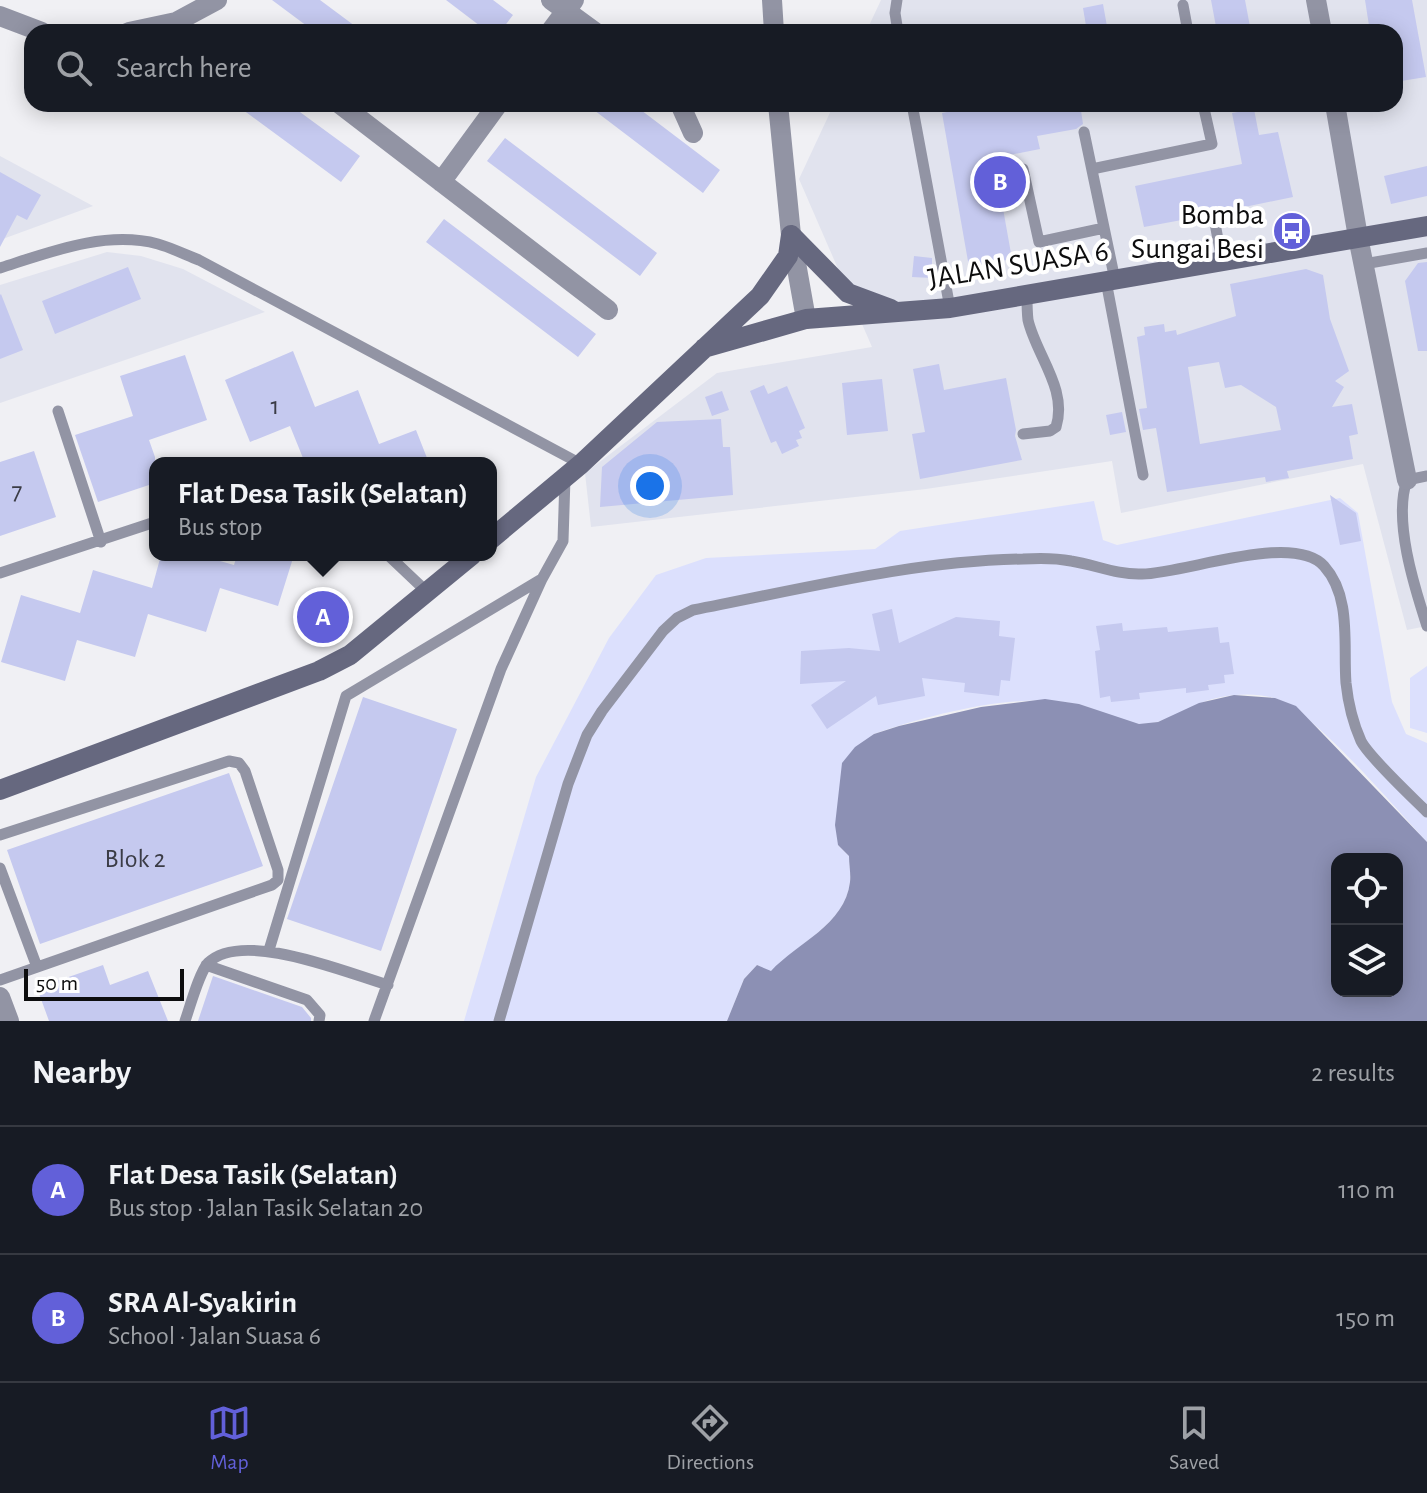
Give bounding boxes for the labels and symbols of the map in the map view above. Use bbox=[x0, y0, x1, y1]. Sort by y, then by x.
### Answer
pin: B bbox=[974, 152, 1026, 212]
place label: Bomba Sungai Besi bbox=[1131, 200, 1264, 264]
bus stop icon: Bomba Sungai Besi bbox=[1271, 210, 1313, 252]
street label: JALAN SUASA 6 bbox=[926, 236, 1110, 294]
house number: 1 bbox=[271, 393, 279, 419]
your location bbox=[630, 466, 670, 506]
house number: 7 bbox=[12, 478, 23, 504]
pin: A bbox=[297, 587, 349, 647]
house number: Blok 2 bbox=[104, 846, 166, 872]
scale bar bbox=[24, 965, 184, 1001]

